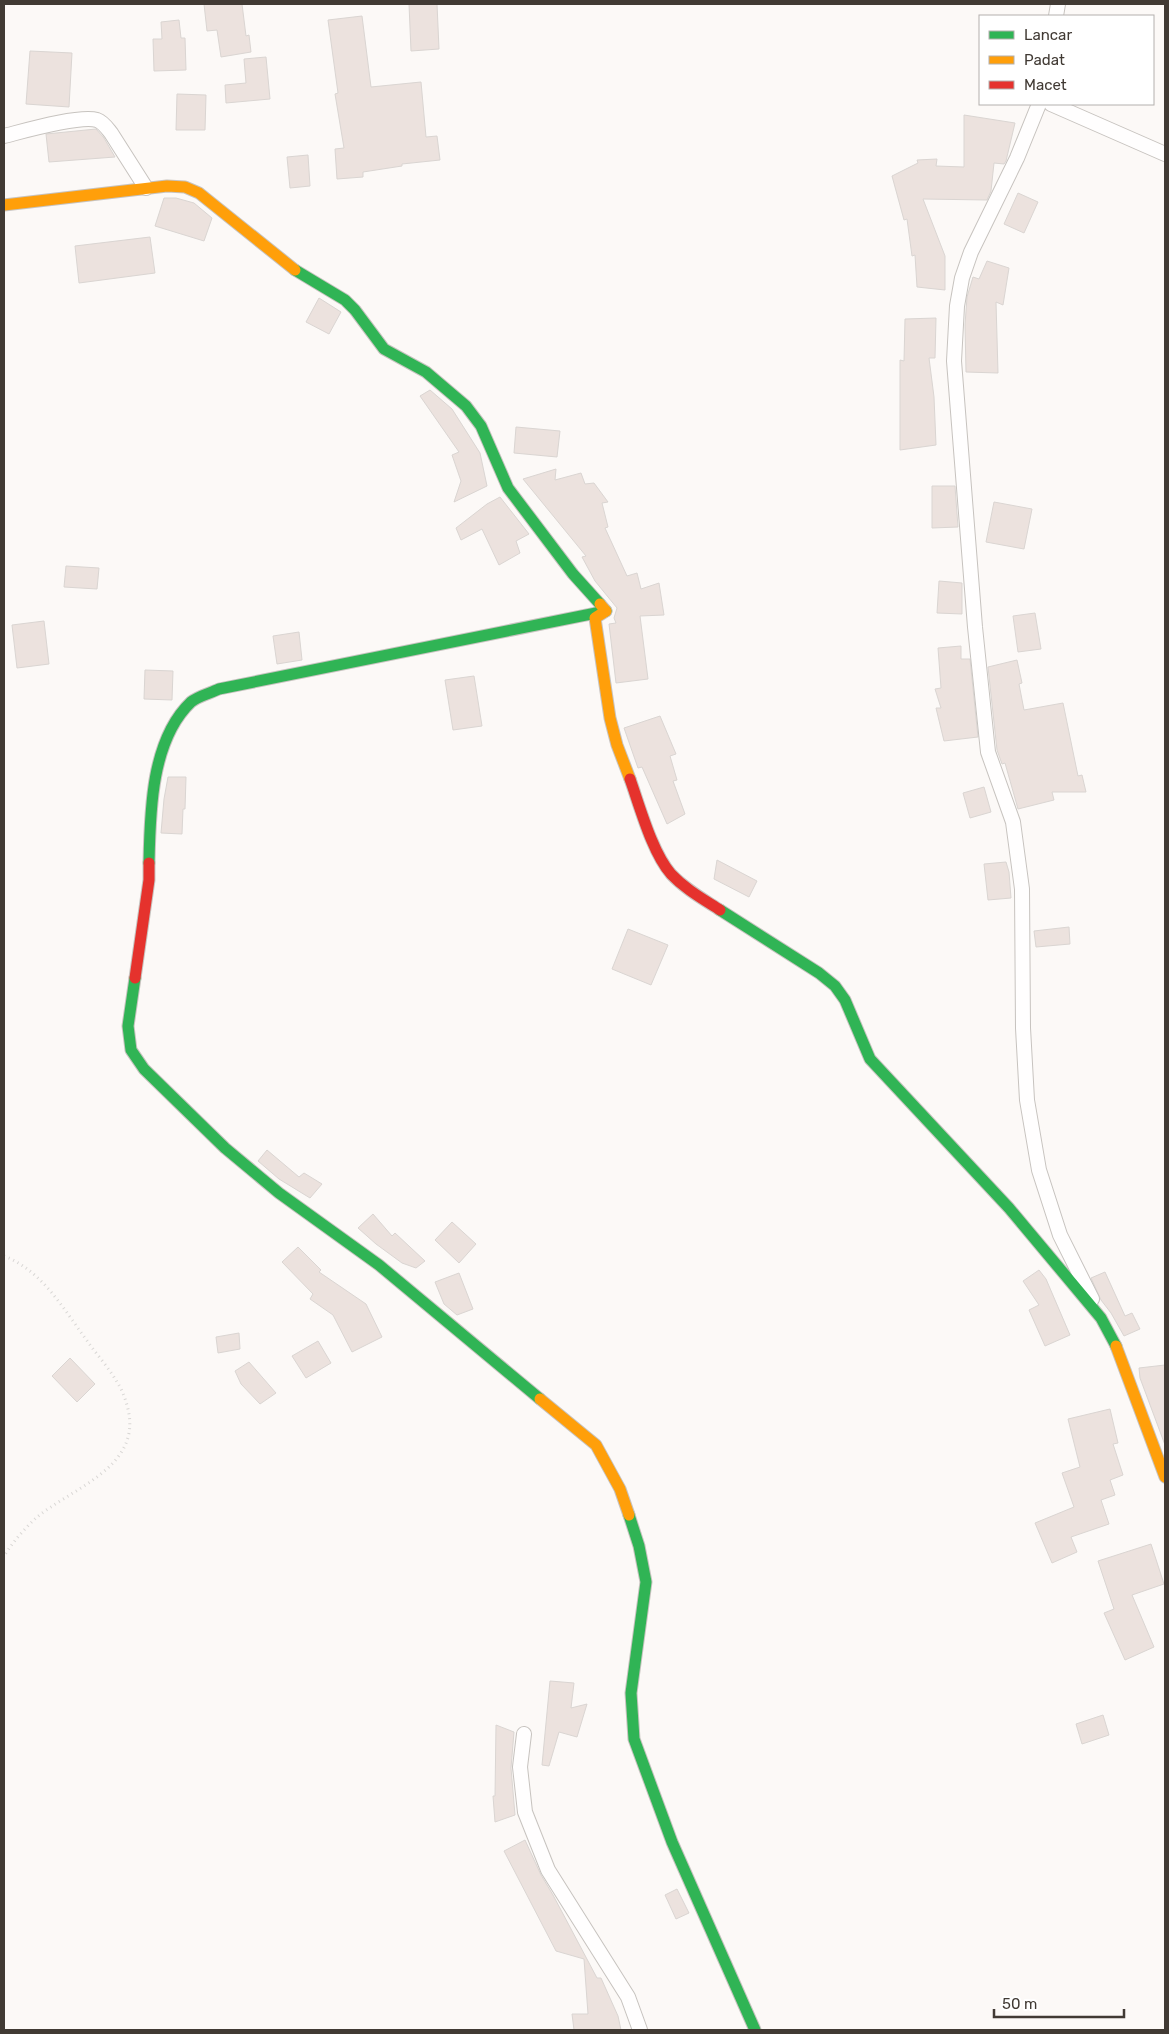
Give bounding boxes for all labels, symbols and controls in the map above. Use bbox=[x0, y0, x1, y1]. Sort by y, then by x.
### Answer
legend bbox=[979, 15, 1154, 105]
text: Lancar bbox=[1024, 26, 1072, 44]
text: Padat bbox=[1024, 51, 1065, 69]
text: Macet bbox=[1024, 76, 1067, 94]
scale bar bbox=[994, 1986, 1124, 2018]
text: 50 m bbox=[1002, 1995, 1037, 2013]

